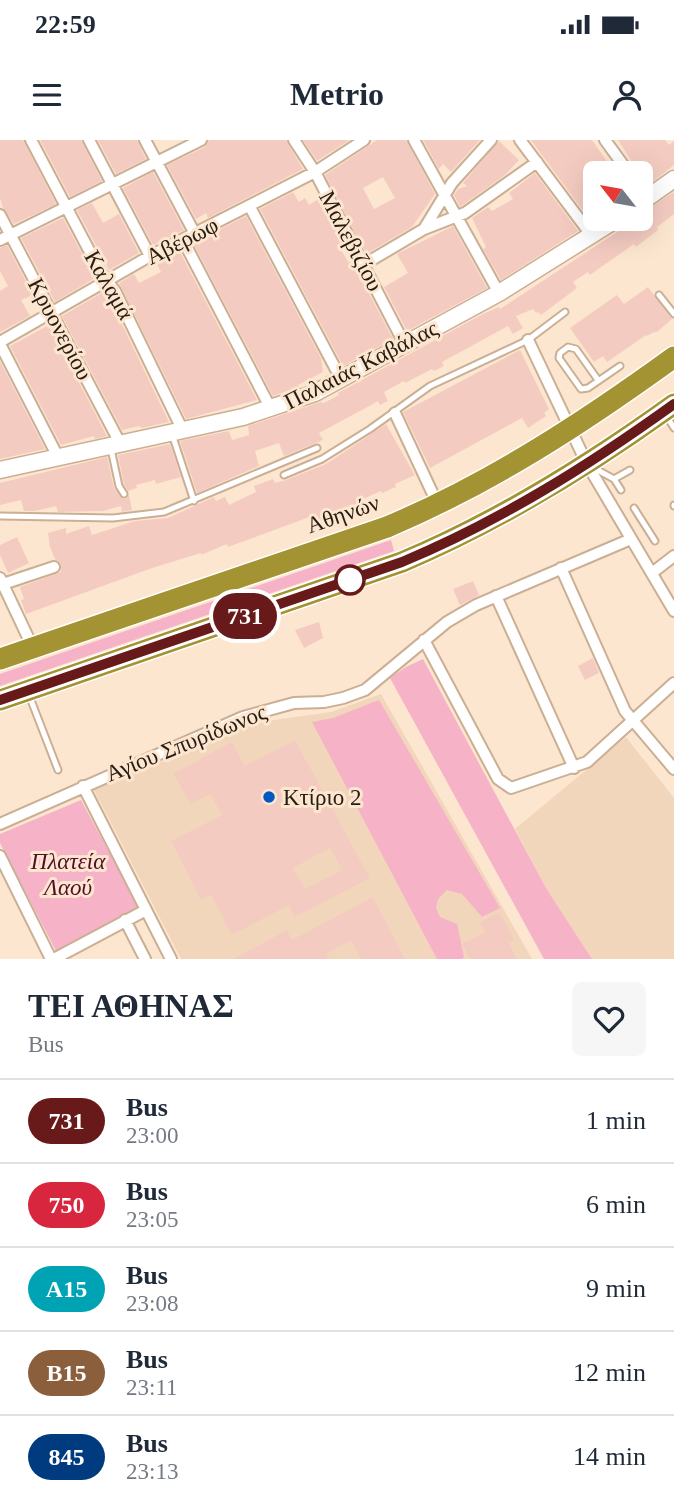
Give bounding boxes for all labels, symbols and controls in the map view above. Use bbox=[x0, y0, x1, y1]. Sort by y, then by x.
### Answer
text: 22:59 bbox=[35, 10, 96, 39]
icon: menu bbox=[28, 76, 66, 114]
text: Metrio bbox=[290, 76, 384, 112]
icon: person bbox=[608, 76, 646, 114]
north arrow bbox=[583, 161, 653, 231]
map controls bbox=[583, 161, 653, 231]
street label: Μαλεβιζίου bbox=[314, 187, 388, 295]
street label: Αβέρωφ bbox=[142, 212, 222, 270]
street label: Καλαμά bbox=[79, 246, 139, 324]
street label: Κρυονερίου bbox=[23, 274, 97, 384]
street label: Παλαιάς Καβάλας bbox=[280, 316, 442, 414]
street label: Αθηνών bbox=[303, 490, 383, 538]
unlabelled marker bbox=[335, 565, 365, 595]
line badge: 731 bbox=[205, 593, 285, 639]
text: 731 bbox=[227, 603, 263, 629]
street label: Αγίου Σπυρίδωνος bbox=[102, 699, 270, 787]
place label: Κτίριο 2 bbox=[283, 785, 361, 810]
marker: Κτίριο 2 bbox=[261, 789, 277, 805]
park label: Πλατεία Λαού bbox=[30, 849, 106, 900]
button: heart bbox=[572, 982, 646, 1056]
text: ΤΕΙ ΑΘΗΝΑΣ bbox=[28, 988, 234, 1024]
text: Bus bbox=[28, 1032, 64, 1057]
text: Bus bbox=[126, 1093, 168, 1122]
text: 1 min bbox=[586, 1106, 646, 1135]
text: 731 bbox=[49, 1108, 85, 1134]
text: 23:00 bbox=[126, 1123, 178, 1148]
text: Bus bbox=[126, 1177, 168, 1206]
text: 6 min bbox=[586, 1190, 646, 1219]
text: 750 bbox=[49, 1192, 85, 1218]
text: 23:05 bbox=[126, 1207, 178, 1232]
text: Bus bbox=[126, 1261, 168, 1290]
text: 9 min bbox=[586, 1274, 646, 1303]
text: Α15 bbox=[46, 1276, 87, 1302]
text: 23:08 bbox=[126, 1291, 178, 1316]
text: Bus bbox=[126, 1345, 168, 1374]
text: 12 min bbox=[573, 1358, 646, 1387]
text: Β15 bbox=[46, 1360, 87, 1386]
text: 23:11 bbox=[126, 1375, 178, 1400]
text: Bus bbox=[126, 1429, 168, 1458]
text: 14 min bbox=[573, 1442, 646, 1471]
text: 845 bbox=[49, 1444, 85, 1470]
text: 23:13 bbox=[126, 1459, 178, 1484]

